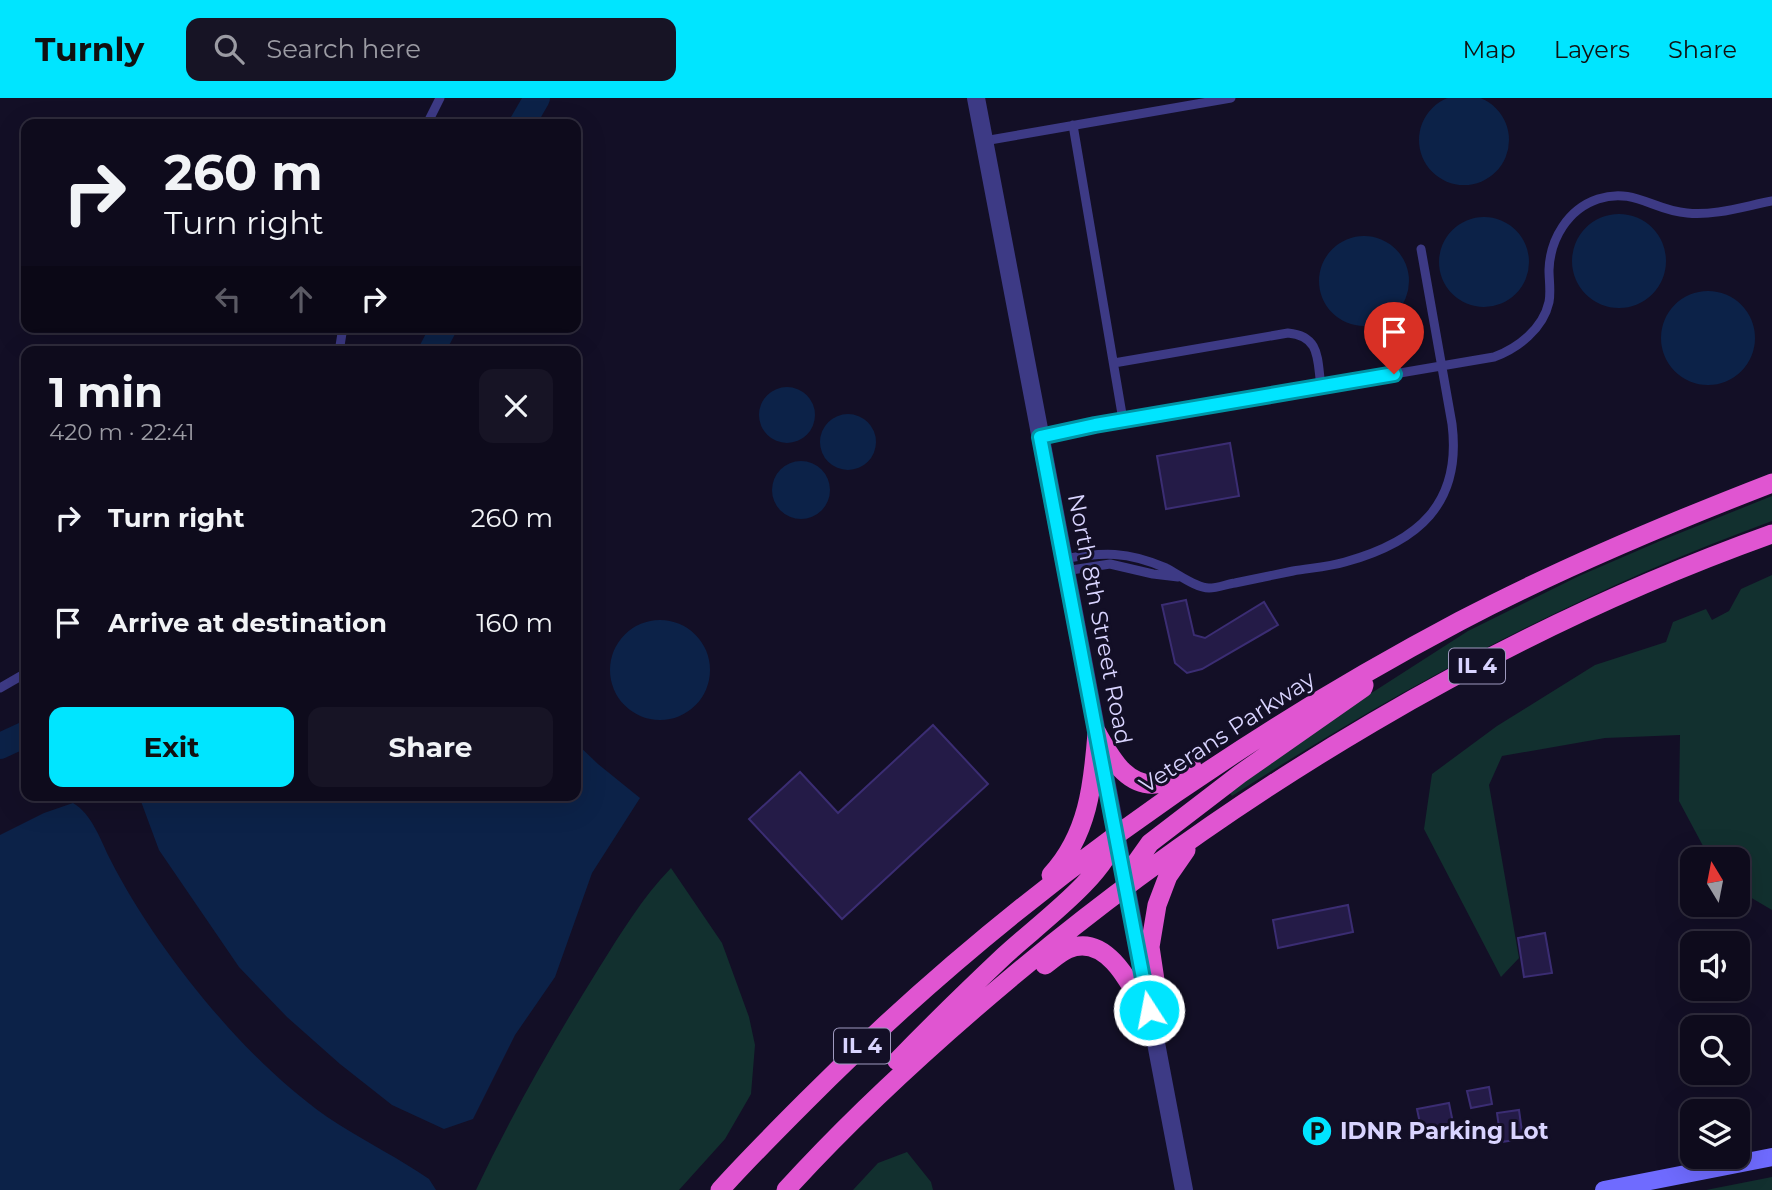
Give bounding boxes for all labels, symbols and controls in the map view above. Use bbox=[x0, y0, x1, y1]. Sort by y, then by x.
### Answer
search box bbox=[186, 18, 676, 81]
text: Turnly bbox=[35, 29, 144, 69]
icon: search bbox=[210, 30, 248, 68]
text: Search here bbox=[266, 33, 421, 65]
text: Map bbox=[1462, 35, 1516, 64]
text: Layers bbox=[1554, 35, 1630, 64]
text: Share bbox=[1668, 35, 1737, 64]
text: 260 m bbox=[164, 143, 323, 202]
icon: right bbox=[49, 147, 140, 238]
text: Turn right bbox=[164, 203, 324, 242]
icon: left bbox=[209, 280, 247, 318]
icon: ahead bbox=[282, 280, 320, 318]
icon: right bbox=[355, 280, 393, 318]
pin bbox=[1364, 302, 1424, 374]
icon: arrive bbox=[1375, 313, 1413, 351]
text: 1 min bbox=[49, 366, 163, 418]
button: close bbox=[479, 369, 553, 443]
text: 420 m · 22:41 bbox=[49, 418, 195, 446]
street label: North 8th Street Road bbox=[1062, 491, 1138, 747]
icon: right bbox=[49, 499, 87, 537]
text: Turn right bbox=[108, 502, 244, 534]
text: 260 m bbox=[471, 502, 553, 534]
icon: arrive bbox=[49, 604, 87, 642]
text: Arrive at destination bbox=[108, 607, 387, 639]
text: 160 m bbox=[476, 607, 553, 639]
road number: IL 4 bbox=[1449, 648, 1505, 684]
street label: Veterans Parkway bbox=[1134, 665, 1320, 799]
button: Exit bbox=[49, 707, 294, 787]
button: Share bbox=[308, 707, 553, 787]
north arrow bbox=[1680, 847, 1750, 917]
map controls bbox=[1680, 847, 1750, 1169]
button: sound bbox=[1680, 931, 1750, 1001]
position arrow bbox=[1112, 973, 1186, 1047]
button: search bbox=[1680, 1015, 1750, 1085]
road number: IL 4 bbox=[834, 1028, 890, 1063]
button: layers bbox=[1680, 1099, 1750, 1169]
parking icon: IDNR Parking Lot bbox=[1300, 1114, 1334, 1148]
place label: IDNR Parking Lot bbox=[1340, 1117, 1549, 1145]

